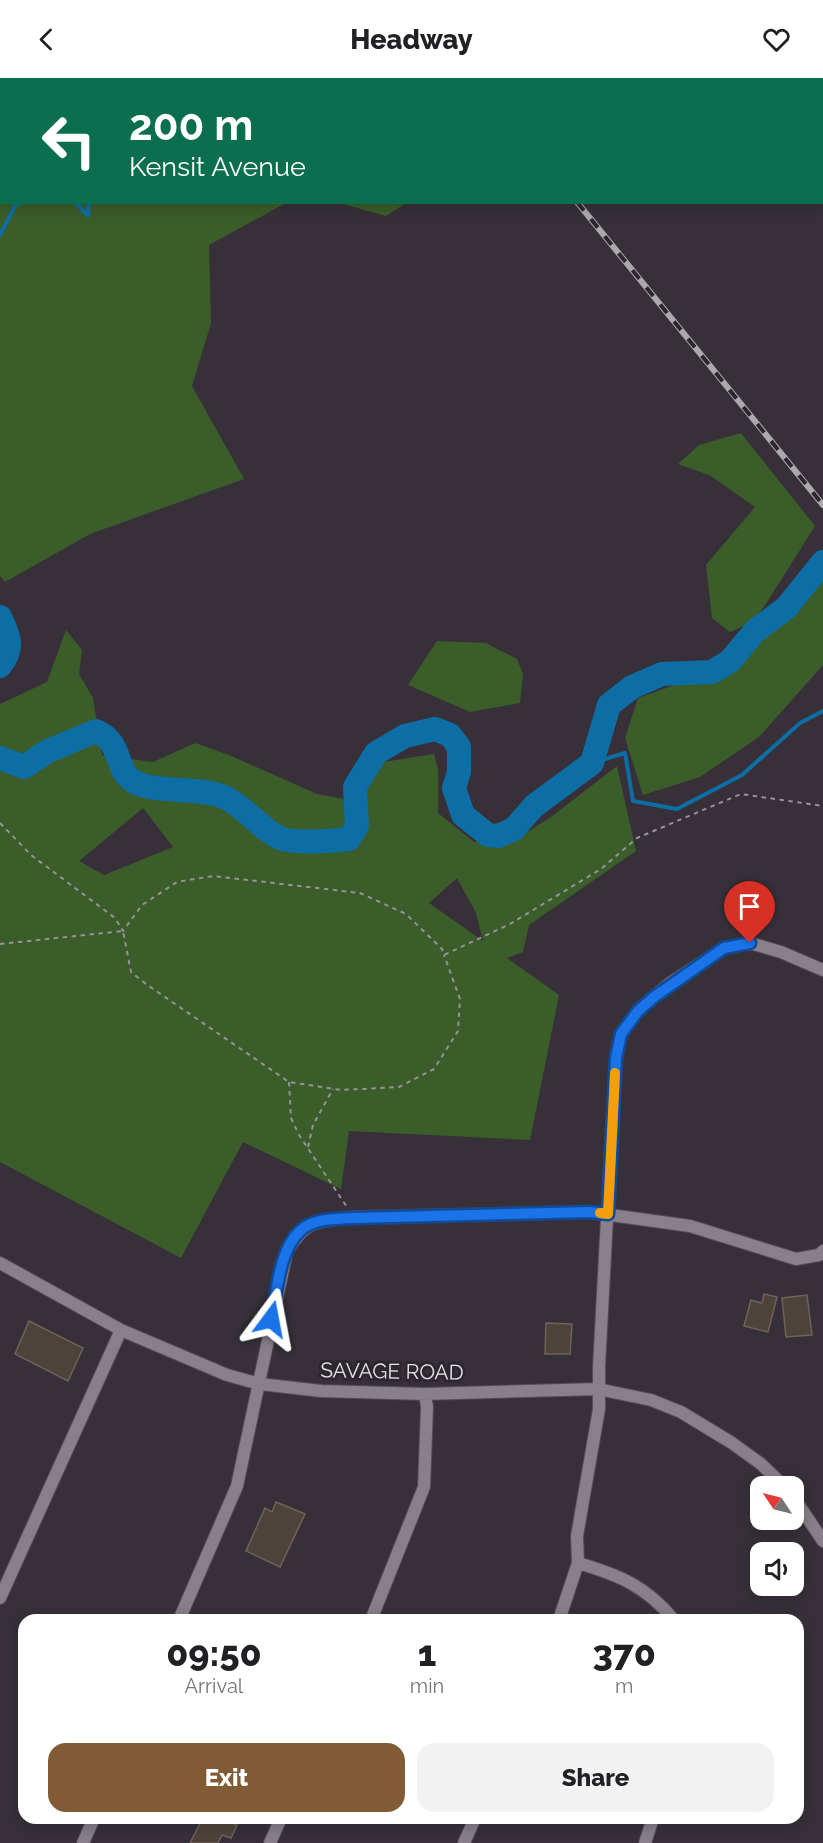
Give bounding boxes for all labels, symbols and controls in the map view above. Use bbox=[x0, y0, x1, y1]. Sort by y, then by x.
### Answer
icon: back bbox=[30, 23, 63, 56]
icon: heart bbox=[760, 23, 793, 56]
text: Headway bbox=[350, 24, 473, 55]
text: 200 m bbox=[129, 101, 253, 150]
icon: left bbox=[30, 102, 108, 180]
text: Kensit Avenue bbox=[129, 151, 306, 182]
pin bbox=[724, 881, 775, 943]
icon: arrive bbox=[733, 890, 766, 923]
position arrow bbox=[239, 1287, 303, 1351]
street label: SAVAGE ROAD bbox=[320, 1357, 464, 1385]
north arrow bbox=[750, 1476, 804, 1530]
map controls bbox=[750, 1476, 804, 1596]
button: sound bbox=[750, 1542, 804, 1596]
text: 09:50 bbox=[166, 1632, 262, 1674]
text: 1 bbox=[418, 1632, 436, 1674]
text: 370 bbox=[592, 1632, 656, 1674]
text: Arrival bbox=[185, 1674, 243, 1698]
text: min bbox=[410, 1674, 444, 1698]
text: m bbox=[615, 1674, 633, 1698]
button: Exit bbox=[48, 1743, 405, 1812]
button: Share bbox=[417, 1743, 774, 1812]

